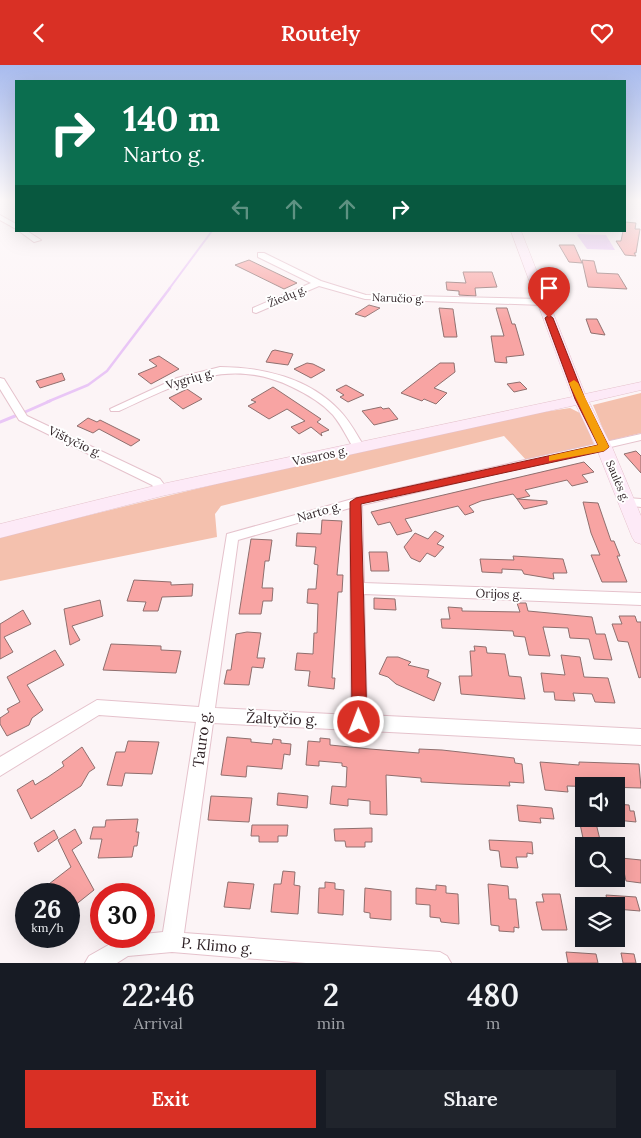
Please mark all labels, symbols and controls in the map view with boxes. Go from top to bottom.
icon: back [25,19,53,47]
text: Routely [281,19,360,47]
icon: heart [588,19,616,47]
text: 140 m [123,96,220,141]
icon: right [40,100,105,165]
text: Narto g. [123,140,205,168]
icon: left [227,195,255,223]
icon: ahead [280,195,308,223]
icon: ahead [333,195,361,223]
icon: right [386,195,414,223]
pin [528,267,570,318]
icon: arrive [535,274,563,302]
street label: Žiedų g. [266,282,308,310]
street label: Naručio g. [372,290,424,306]
street label: Vygrių g. [163,365,215,393]
street label: Vištyčio g. [45,422,104,460]
street label: Vasaros g. [290,442,349,469]
street label: Saulės g. [603,458,633,504]
street label: Narto g. [295,498,343,525]
street label: Orijos g. [475,585,523,602]
position arrow [332,695,384,747]
street label: Žaltyčio g. [246,708,318,729]
street label: Tauro g. [188,709,215,768]
map controls [575,777,625,947]
button: sound [575,777,625,827]
button: search [575,837,625,887]
speed limit sign: 30 [90,883,155,948]
text: 26 [34,893,61,925]
button: layers [575,897,625,947]
text: km/h [31,920,64,935]
street label: P. Klimo g. [180,933,254,958]
text: 22:46 [122,976,195,1014]
text: 2 [323,976,339,1014]
text: 480 [467,976,519,1014]
text: Arrival [134,1013,183,1033]
text: min [317,1013,345,1033]
text: m [486,1013,500,1033]
button: Exit [25,1070,316,1128]
button: Share [326,1070,616,1128]

